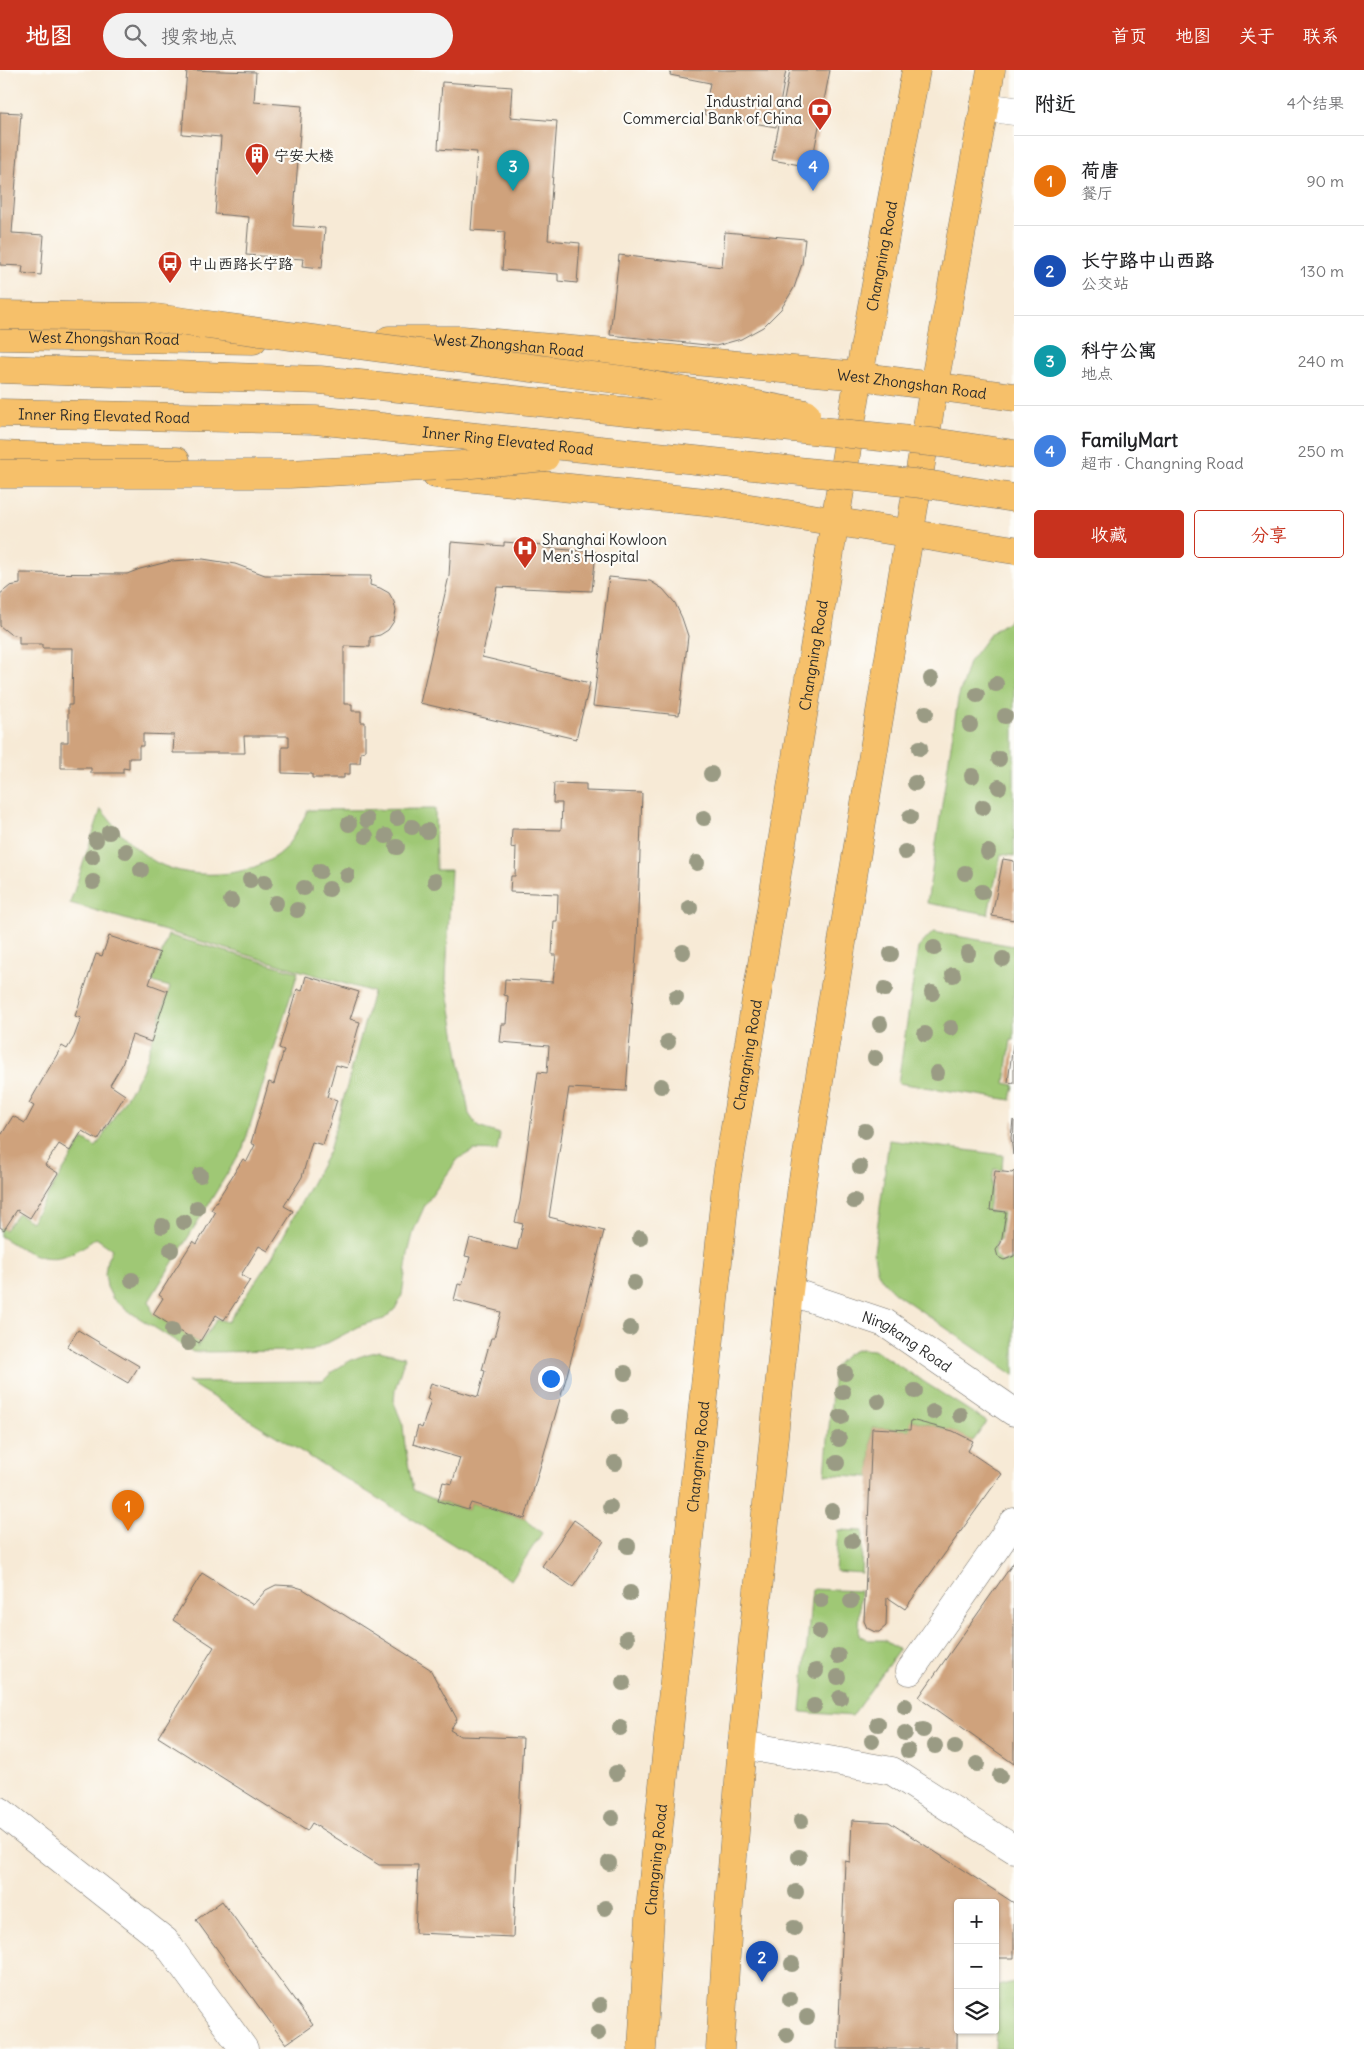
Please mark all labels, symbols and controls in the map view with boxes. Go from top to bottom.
search box [103,13,453,58]
text: 地图 [25,20,73,50]
icon: search [121,21,149,49]
text: 搜索地点 [161,24,237,48]
text: 首页 [1111,24,1147,47]
text: 地图 [1175,24,1211,47]
text: 关于 [1239,24,1275,47]
text: 联系 [1303,24,1339,47]
text: 附近 [1034,90,1076,117]
place label: Industrial and Commercial Bank of China [623,92,802,128]
text: 4个结果 [1287,93,1344,113]
bank icon: Industrial and Commercial Bank of China [807,97,833,131]
building icon: 宁安大楼 [244,142,270,176]
place label: 宁安大楼 [274,146,334,165]
pin: 3 [497,150,529,191]
pin: 4 [797,150,829,191]
text: 荷唐 [1081,158,1119,182]
text: 1 [1047,171,1053,191]
text: 90 m [1306,171,1344,191]
text: 餐厅 [1081,183,1113,203]
street label: Changning Road [862,199,901,313]
text: 长宁路中山西路 [1081,248,1214,272]
bus stop icon: 中山西路长宁路 [157,250,183,284]
place label: 中山西路长宁路 [188,254,293,273]
text: 2 [1046,261,1054,281]
text: 130 m [1300,261,1344,281]
text: 公交站 [1081,273,1129,293]
street label: West Zhongshan Road [28,327,180,348]
street label: West Zhongshan Road [434,331,585,361]
text: 科宁公寓 [1081,338,1157,362]
text: 3 [1045,351,1055,371]
text: 240 m [1298,351,1344,371]
text: 地点 [1081,363,1113,383]
street label: West Zhongshan Road [836,365,988,403]
street label: Inner Ring Elevated Road [18,404,190,427]
street label: Inner Ring Elevated Road [421,422,594,459]
text: FamilyMart [1081,428,1178,452]
text: 4 [1045,441,1055,461]
text: 250 m [1298,441,1344,461]
text: 超市 · Changning Road [1081,453,1244,473]
button: 收藏 [1034,510,1184,558]
button: 分享 [1194,510,1344,558]
place label: Shanghai Kowloon Men's Hospital [542,530,667,566]
hospital icon: Shanghai Kowloon Men's Hospital [512,535,538,569]
street label: Changning Road [794,598,831,712]
street label: Changning Road [728,998,766,1112]
street label: Ningkang Road [860,1307,956,1376]
your location [538,1366,564,1392]
street label: Changning Road [682,1400,713,1513]
pin: 1 [112,1490,144,1531]
street label: Changning Road [641,1803,671,1916]
map controls [954,1899,999,2034]
button: + [954,1899,999,1944]
pin: 2 [746,1941,778,1982]
button: − [954,1944,999,1989]
button: layers [954,1989,999,2034]

